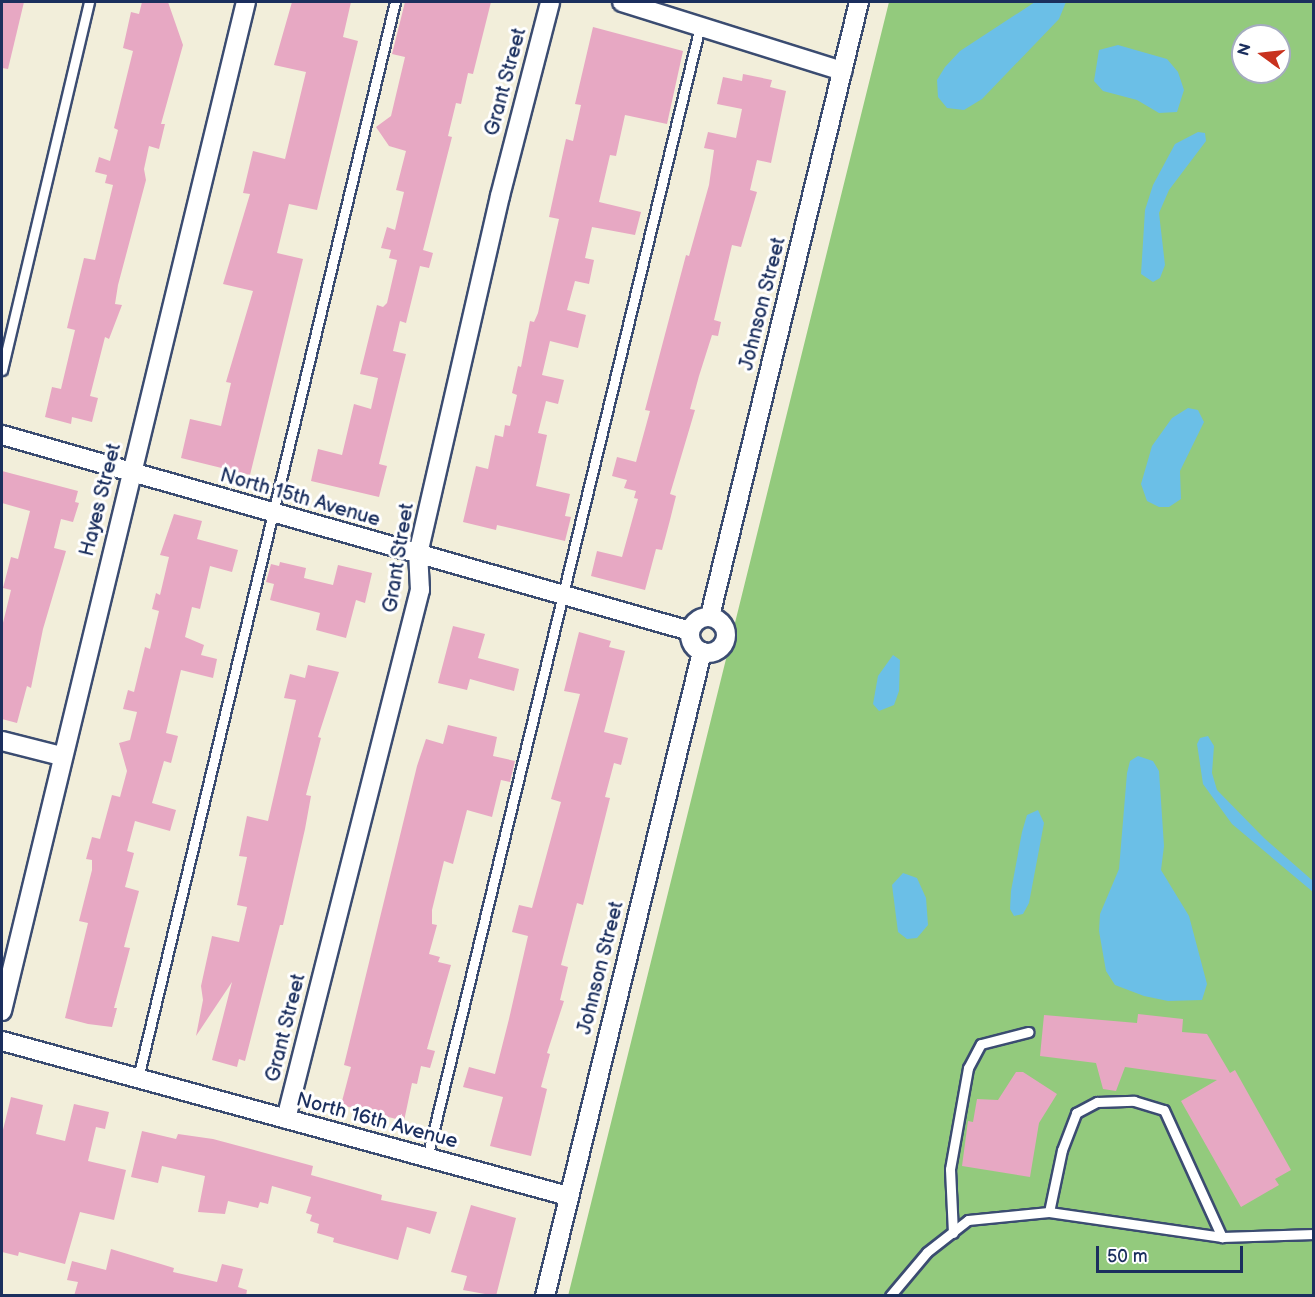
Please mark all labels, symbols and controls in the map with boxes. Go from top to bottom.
north arrow [1231,24,1291,84]
street label: Grant Street [480,25,532,139]
text: N [1234,41,1256,58]
street label: Johnson Street [735,235,791,373]
street label: Hayes Street [75,441,127,559]
street label: North 15th Avenue [217,464,383,532]
street label: Grant Street [378,501,420,615]
street label: Johnson Street [573,899,629,1037]
street label: Grant Street [261,971,311,1085]
street label: North 16th Avenue [294,1088,460,1154]
scale bar [1099,1234,1246,1272]
text: 50 m [1107,1246,1148,1267]

